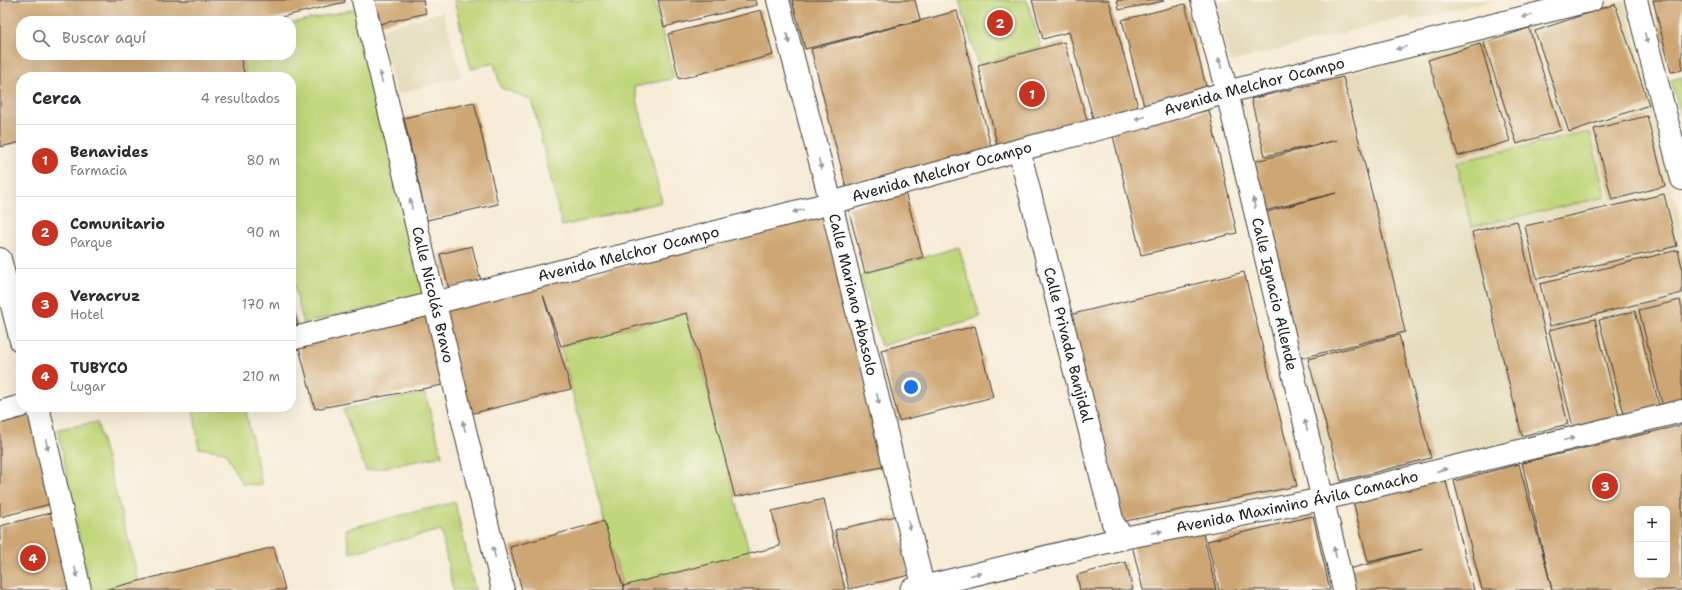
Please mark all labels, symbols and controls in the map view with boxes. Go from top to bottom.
pin: 2 [987,8,1013,38]
one-way arrow [1521,14,1533,20]
search box [16,16,296,60]
icon: search [30,27,52,49]
text: Buscar aquí [62,28,146,48]
one-way arrow [785,32,791,44]
one-way arrow [1643,32,1649,44]
one-way arrow [1395,45,1407,51]
street label: Avenida Melchor Ocampo [1161,53,1347,120]
one-way arrow [1216,57,1222,70]
one-way arrow [378,71,384,83]
pin: 1 [1019,79,1045,109]
text: Cerca [32,87,81,109]
text: 4 resultados [201,90,280,107]
one-way arrow [1134,115,1146,121]
street label: Avenida Melchor Ocampo [849,137,1034,207]
text: Benavides [70,142,148,162]
text: 1 [42,152,48,169]
text: 80 m [246,152,280,169]
one-way arrow [818,157,824,170]
text: Farmacia [70,162,127,179]
one-way arrow [408,197,414,210]
one-way arrow [1250,197,1256,210]
one-way arrow [792,208,804,214]
street label: Calle Mariano Abasolo [824,211,882,378]
text: Comunitario [70,214,165,234]
street label: Calle Ignacio Allende [1247,216,1302,373]
street label: Avenida Melchor Ocampo [536,222,721,286]
text: 2 [40,224,50,241]
text: 90 m [246,224,280,241]
street label: Calle Nicolás Bravo [407,225,459,365]
text: Parque [70,234,113,251]
street label: Calle Privada Banjidal [1039,265,1097,425]
text: Veracruz [70,286,140,306]
text: 3 [40,296,50,313]
text: 170 m [242,296,280,313]
text: Hotel [70,306,104,323]
text: TUBYCO [70,358,128,378]
text: 4 [40,368,50,385]
text: 210 m [242,368,280,385]
your location [901,377,921,397]
text: Lugar [70,378,106,395]
one-way arrow [875,393,881,405]
one-way arrow [461,419,467,431]
one-way arrow [1302,419,1308,432]
one-way arrow [1562,435,1575,441]
one-way arrow [44,439,50,451]
street label: Avenida Maximino Ávila Camacho [1174,466,1420,537]
one-way arrow [1436,466,1449,472]
pin: 3 [1592,471,1618,501]
map controls [1634,506,1670,578]
button: + [1634,506,1670,542]
one-way arrow [906,519,912,531]
one-way arrow [1151,528,1163,534]
button: − [1634,542,1670,578]
pin: 4 [20,543,46,573]
one-way arrow [490,546,496,558]
one-way arrow [1332,546,1338,558]
one-way arrow [74,565,80,578]
one-way arrow [970,571,982,577]

